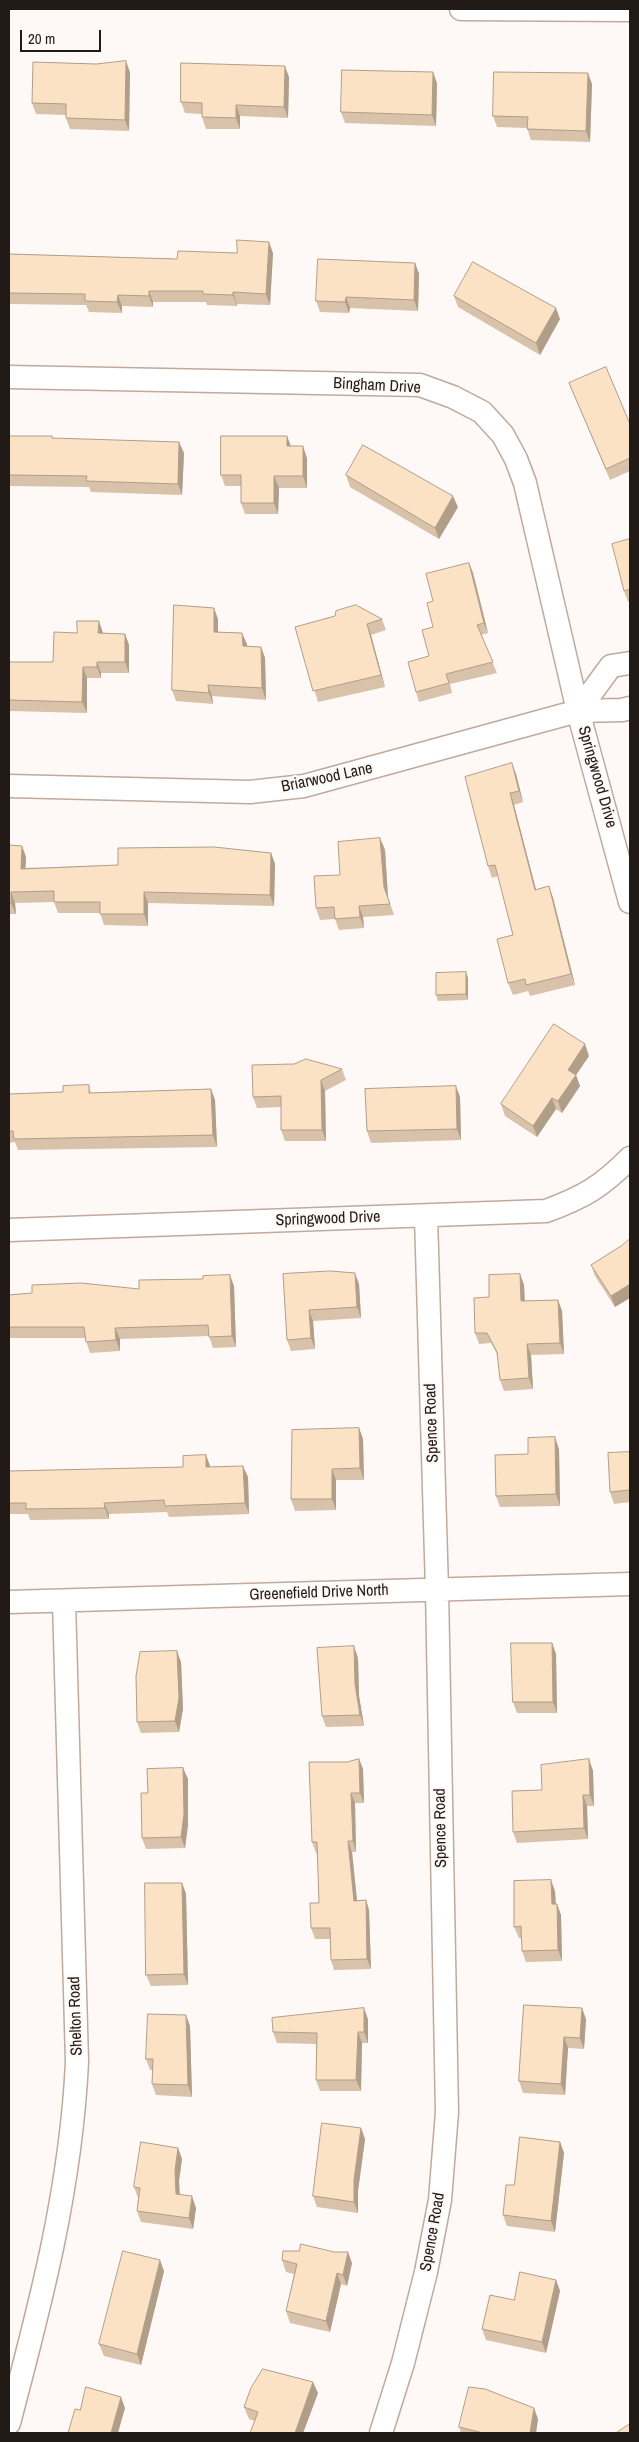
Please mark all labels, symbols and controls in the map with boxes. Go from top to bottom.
scale bar [22,20,104,52]
text: 20 m [28,28,55,49]
street label: Bingham Drive [333,374,421,398]
street label: Springwood Drive [573,724,621,830]
street label: Briarwood Lane [280,759,374,797]
street label: Springwood Drive [275,1208,381,1230]
street label: Spence Road [421,1383,443,1463]
street label: Greenefield Drive North [249,1581,389,1605]
street label: Spence Road [431,1788,451,1868]
street label: Shelton Road [65,1976,87,2056]
street label: Spence Road [417,2191,449,2273]

